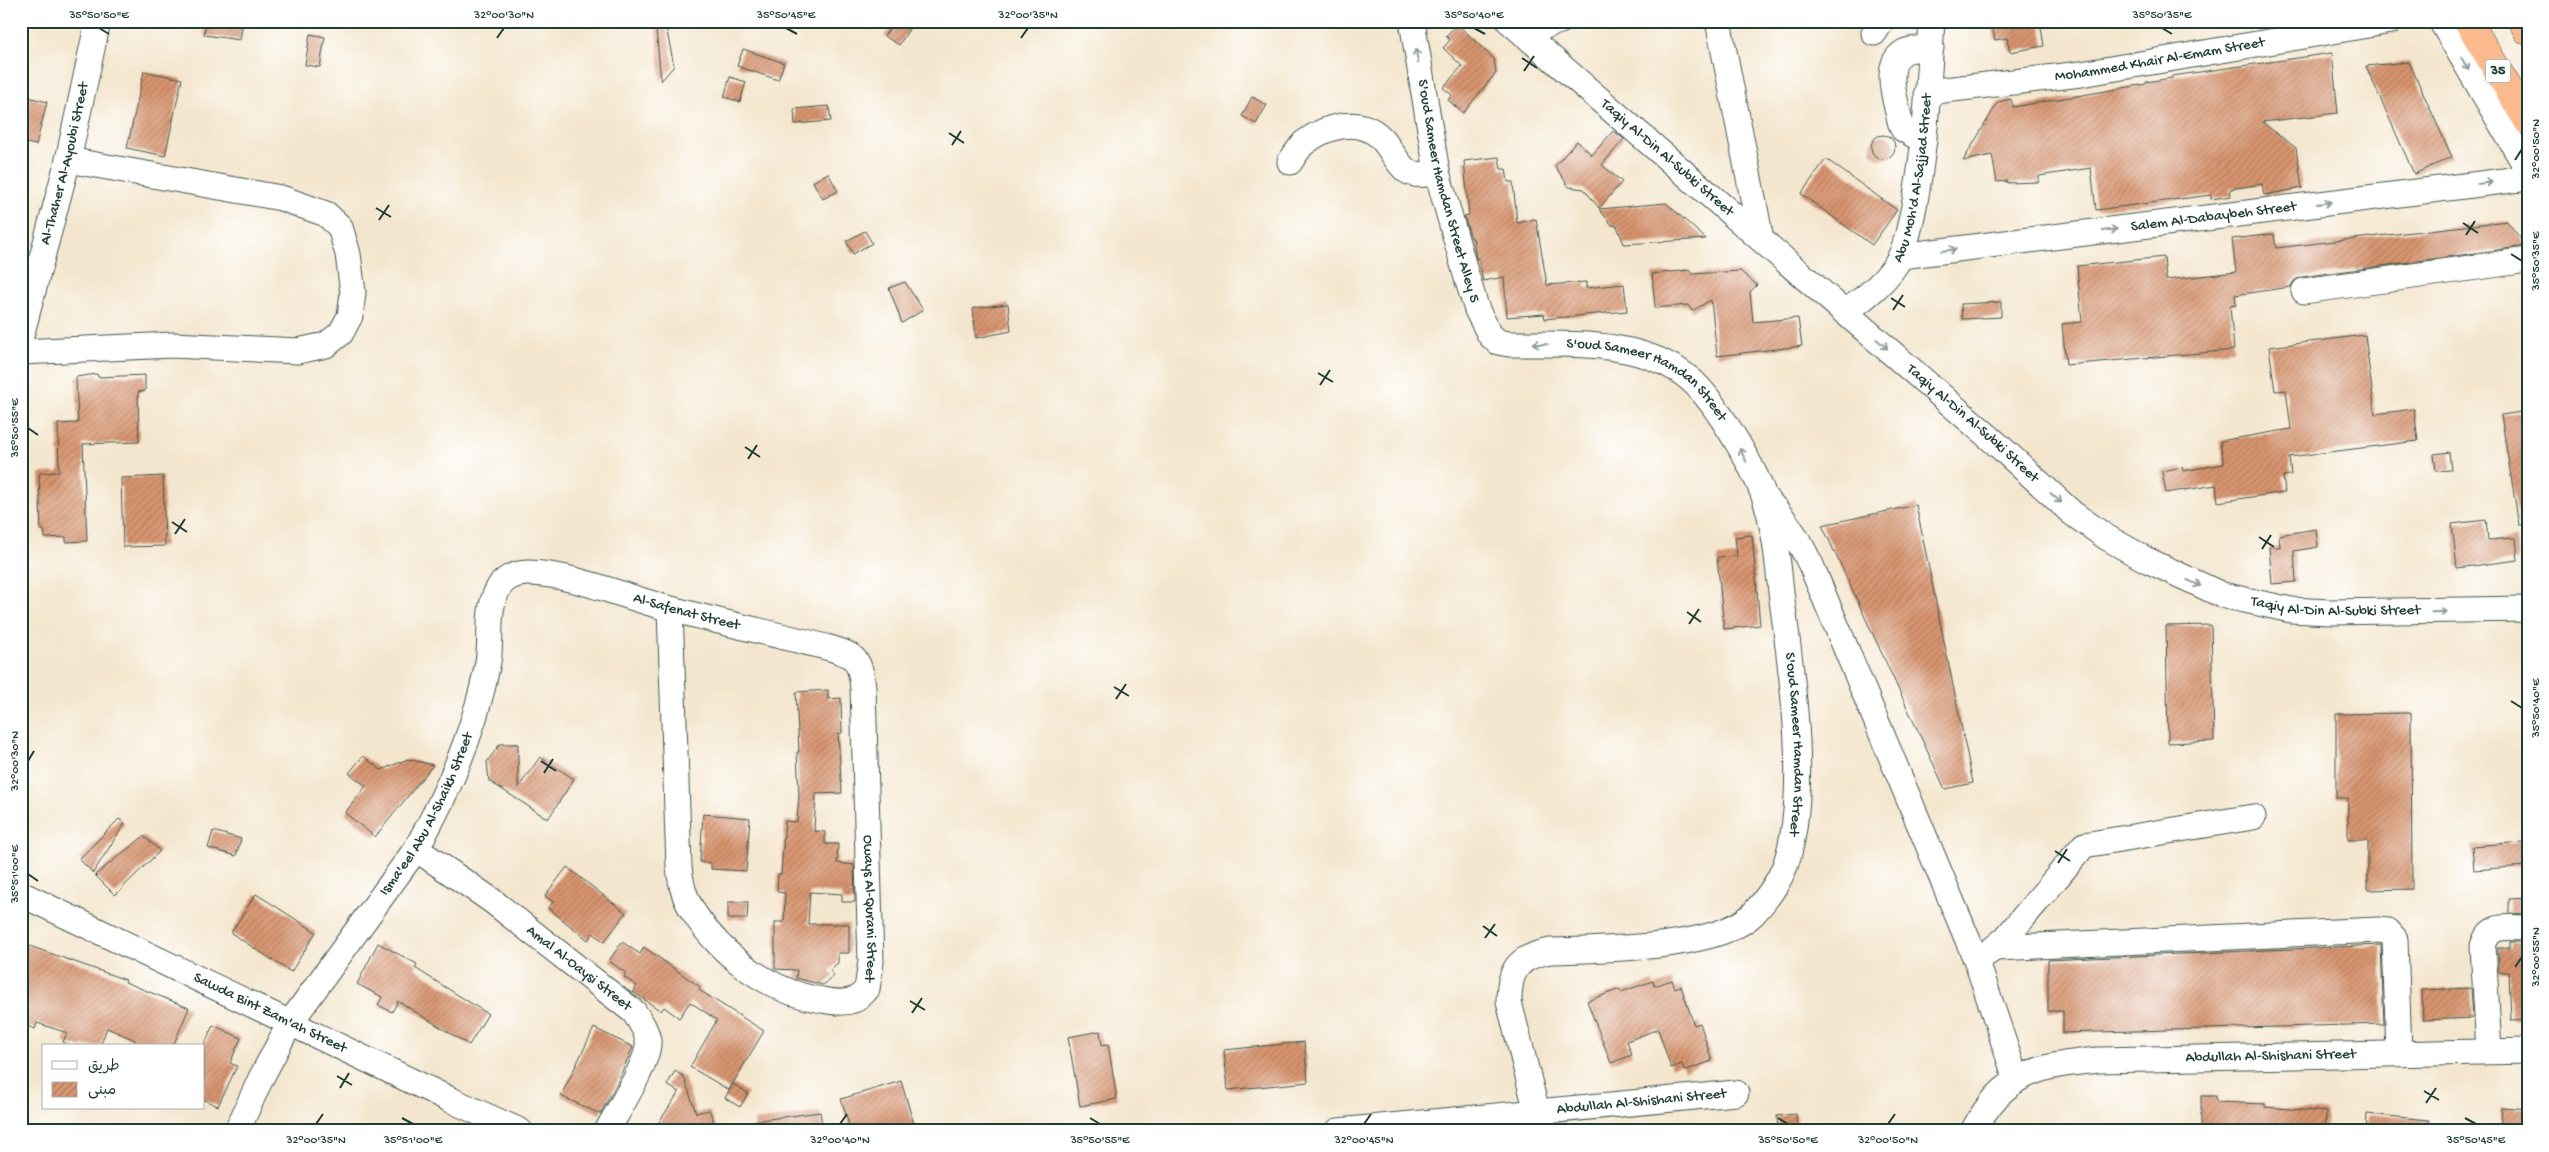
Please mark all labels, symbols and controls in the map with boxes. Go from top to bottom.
text: 35°50'50"E [68,9,129,23]
text: 32°00'30"N [473,9,534,23]
text: 35°50'45"E [756,9,816,23]
text: 32°00'35"N [997,9,1058,23]
text: 35°50'40"E [1443,9,1504,23]
text: 35°50'35"E [2131,9,2192,23]
street label: Mohammed Khair Al-Emam Street [2054,33,2268,86]
one-way arrow [1412,48,1422,64]
one-way arrow [2460,56,2470,70]
road number: 35 [2486,59,2510,82]
street label: S'oud Sameer Hamdan Street Alley 5 [1413,78,1483,305]
street label: Al-Thaher Al-Ayoubi Street [37,79,94,247]
street label: Abu Moh'd Al-Sajjad Street [1890,91,1937,266]
street label: Taqiy Al-Din Al-Subki Street [1596,95,1739,222]
text: 32°00'50"N [2530,119,2544,180]
one-way arrow [2476,178,2492,188]
street label: Salem Al-Dabaybeh Street [2130,198,2299,236]
one-way arrow [2315,198,2331,208]
one-way arrow [2102,225,2118,235]
text: 35°50'35"E [2530,231,2544,292]
one-way arrow [1941,245,1957,255]
street label: S'oud Sameer Hamdan Street [1566,335,1732,426]
one-way arrow [1875,338,1888,350]
one-way arrow [1532,340,1548,349]
street label: Taqiy Al-Din Al-Subki Street [1902,360,2044,488]
text: 35°50'55"E [9,398,23,459]
one-way arrow [1738,448,1747,463]
one-way arrow [2049,492,2062,504]
one-way arrow [2186,578,2201,588]
street label: Al-Safenat Street [631,589,743,635]
street label: Taqiy Al-Din Al-Subki Street [2248,592,2422,621]
one-way arrow [2431,607,2447,617]
street label: S'oud Sameer Hamdan Street [1780,651,1807,839]
text: 35°50'40"E [2530,678,2544,739]
street label: Isma'eel Abu Al-Shaikh Street [376,728,478,900]
text: 32°00'30"N [9,731,23,792]
street label: Oways Al-Qurani Street [858,835,880,985]
text: 35°51'00"E [9,844,23,904]
street label: Amal Al-Oaysi Street [522,922,636,1017]
text: 32°00'55"N [2530,927,2544,988]
street label: Sawda Bint Zam'ah Street [190,969,351,1058]
legend [42,1044,205,1110]
street label: Abdullah Al-Shishani Street [2185,1046,2358,1067]
text: طريق [88,1058,120,1076]
text: مبنى [88,1082,116,1100]
street label: Abdullah Al-Shishani Street [1556,1085,1729,1119]
text: 32°00'35"N [285,1134,346,1148]
text: 35°51'00"E [383,1134,443,1148]
text: 32°00'40"N [809,1134,870,1148]
text: 35°50'55"E [1069,1134,1130,1148]
text: 32°00'45"N [1334,1134,1394,1148]
text: 35°50'50"E [1757,1134,1818,1148]
text: 32°00'50"N [1857,1134,1918,1148]
text: 35°50'45"E [2446,1134,2506,1148]

